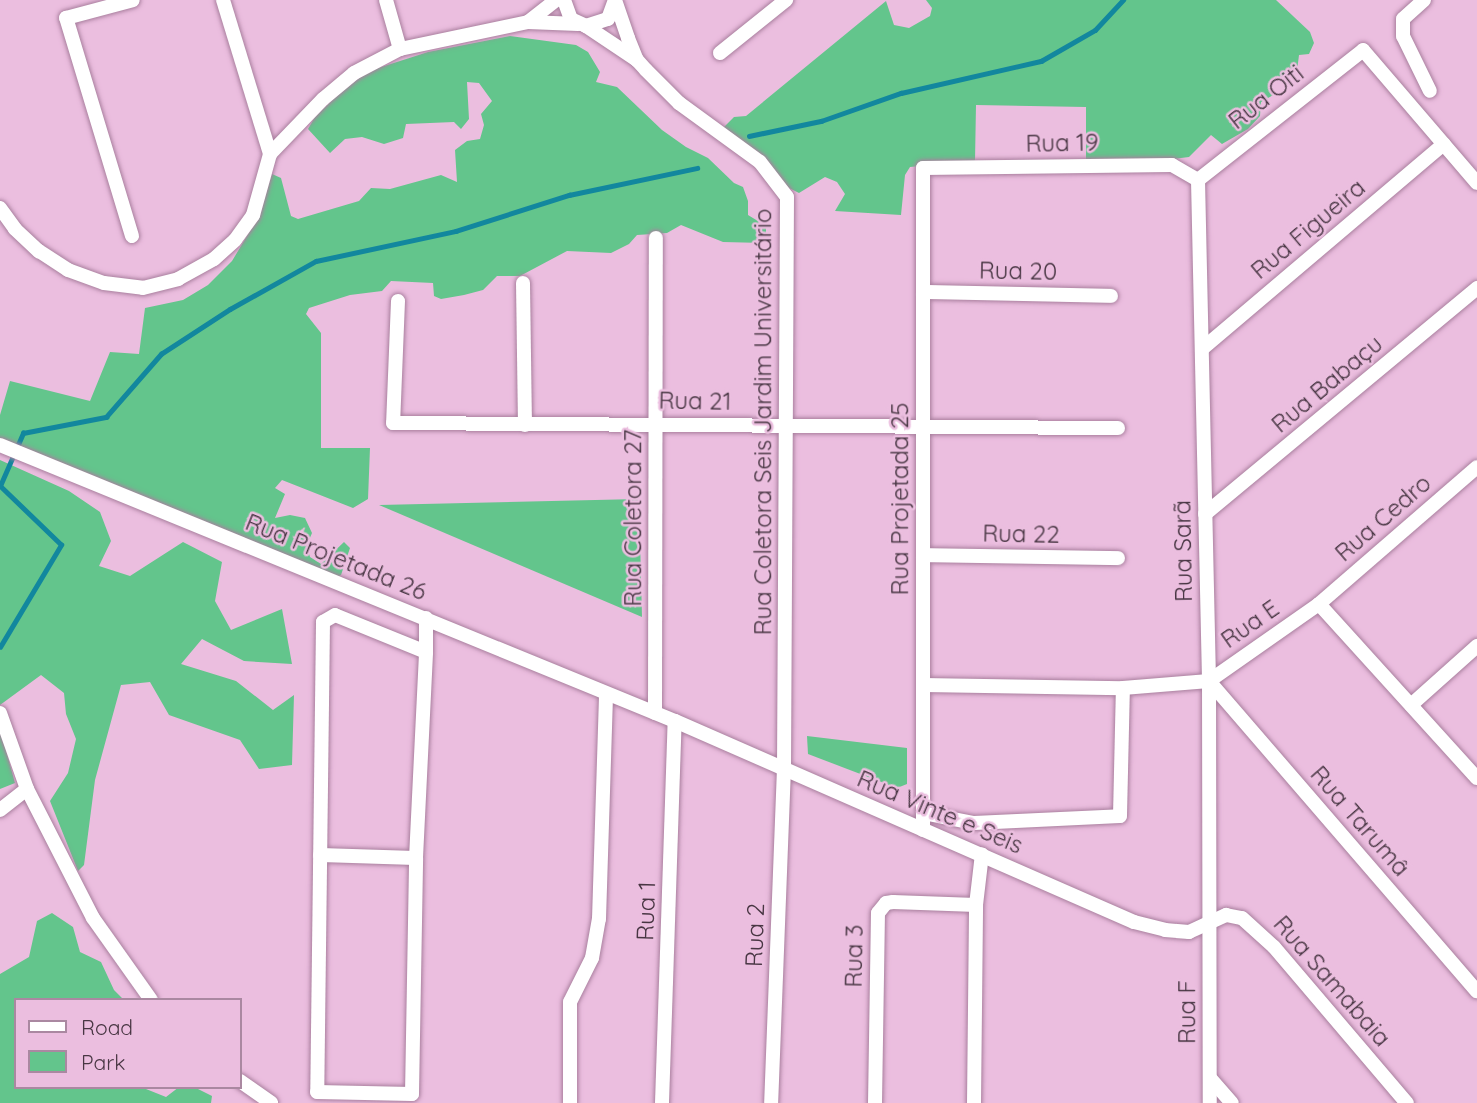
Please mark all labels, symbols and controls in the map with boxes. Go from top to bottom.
street label: Rua Oiti [1223,59,1309,135]
street label: Rua 19 [1025,128,1099,158]
street label: Rua Figueira [1245,173,1371,285]
street label: Rua Coletora Seis Jardim Universitário [749,209,777,635]
street label: Rua 20 [979,256,1057,286]
street label: Rua Babaçu [1266,329,1388,439]
street label: Rua 21 [658,386,732,416]
street label: Rua Projetada 25 [886,403,914,595]
street label: Rua Coletora 27 [619,429,647,607]
street label: Rua Cedro [1329,469,1437,567]
street label: Rua Sarã [1168,500,1198,602]
street label: Rua Projetada 26 [241,508,431,606]
street label: Rua 22 [982,519,1060,549]
street label: Rua E [1215,594,1285,654]
street label: Rua Tarumâ [1304,760,1416,882]
street label: Rua Vinte e Seis [853,764,1027,860]
street label: Rua 1 [631,881,661,941]
street label: Rua 2 [739,903,771,967]
street label: Rua Samabaia [1267,910,1397,1052]
street label: Rua 3 [839,924,869,988]
street label: Rua F [1173,980,1201,1044]
legend [14,998,242,1089]
text: Road [81,1014,133,1040]
text: Park [81,1049,125,1075]

